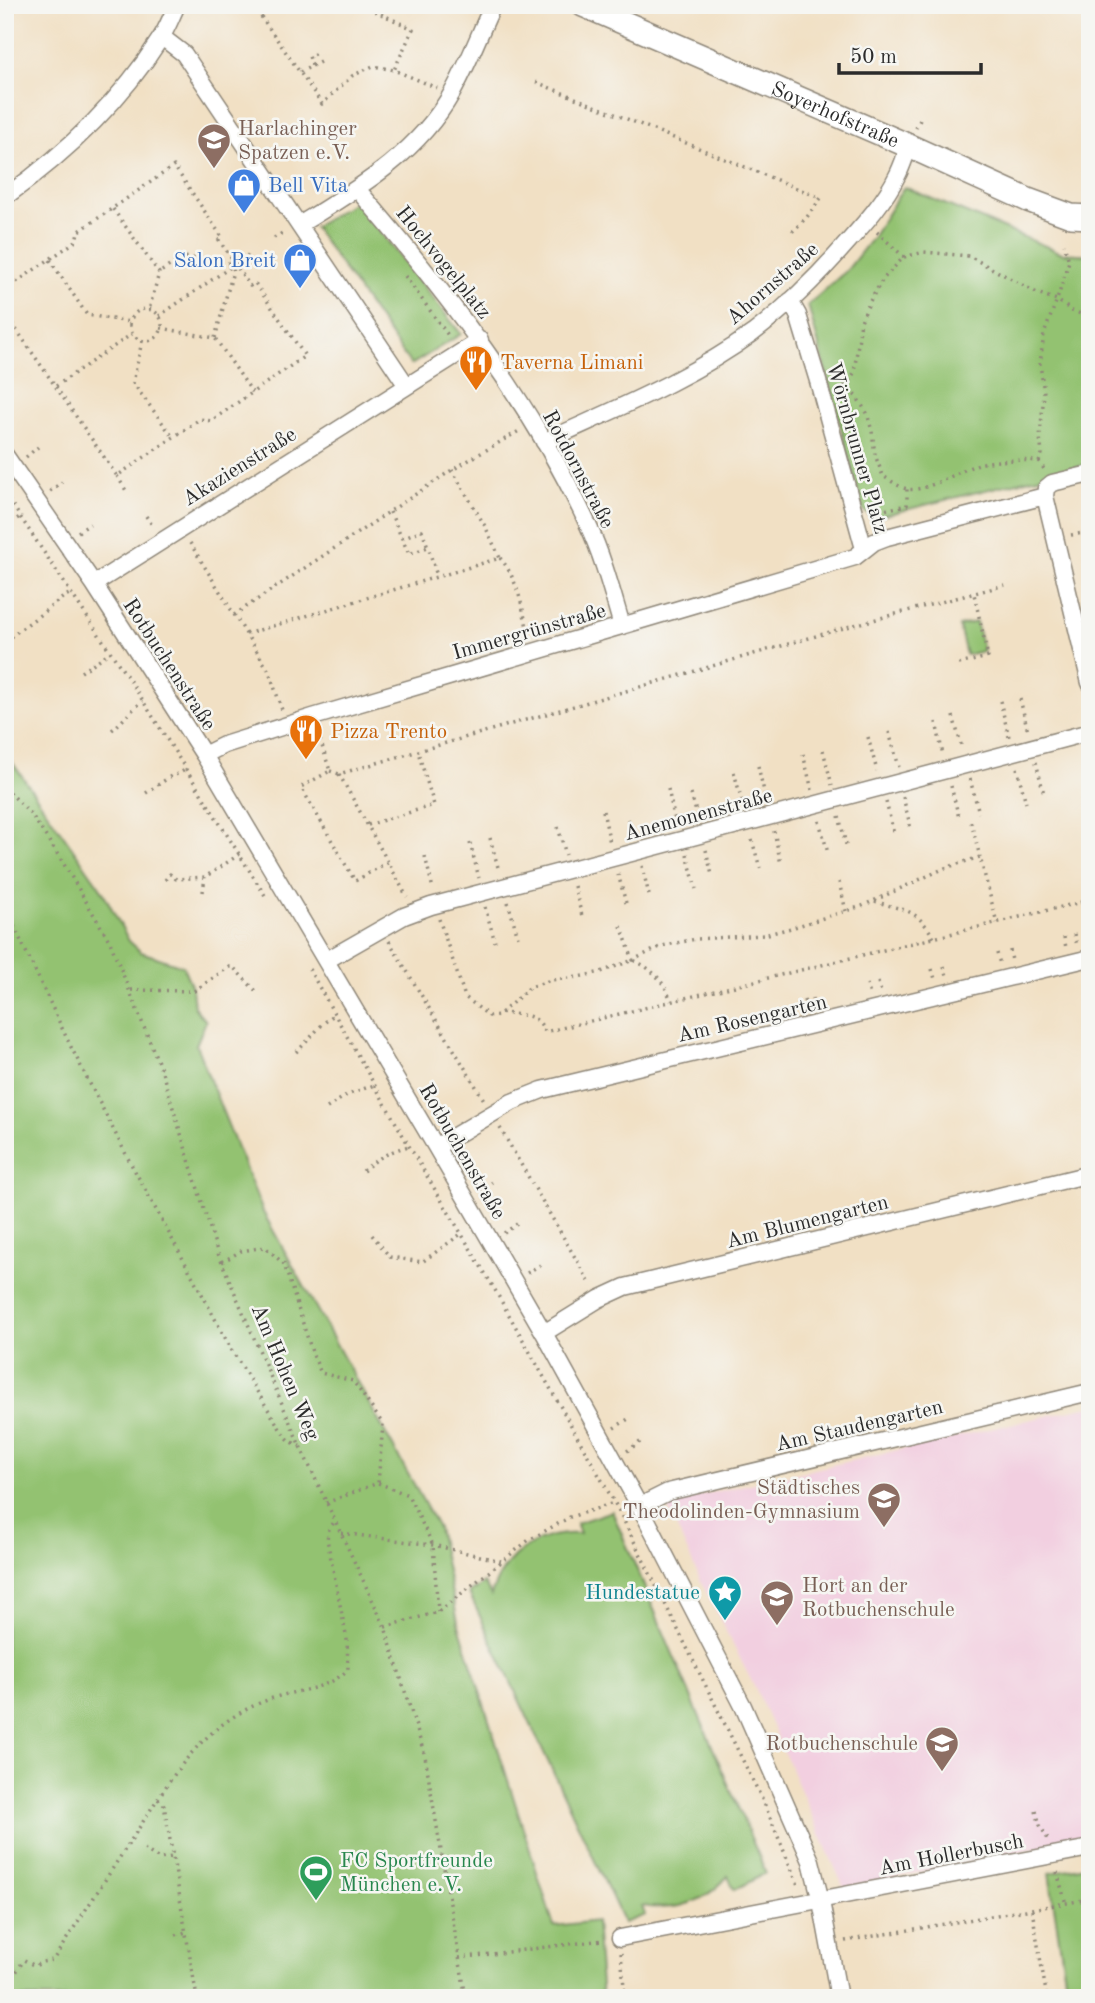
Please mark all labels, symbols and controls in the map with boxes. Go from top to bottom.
scale bar [839,32,981,76]
text: 50 m [850,47,897,68]
street label: Soyerhofstraße [768,79,902,152]
place label: Harlachinger Spatzen e.V. [238,119,357,164]
school or university icon: Harlachinger Spatzen e.V. [195,121,233,170]
shop icon: Bell Vita [225,166,263,215]
place label: Bell Vita [268,176,348,197]
street label: Hochvogelplatz [391,203,495,323]
street label: Ahornstraße [723,239,823,329]
shop icon: Salon Breit [281,241,319,290]
place label: Salon Breit [174,251,276,272]
restaurant icon: Taverna Limani [457,343,495,392]
place label: Taverna Limani [500,353,643,374]
street label: Wörnbrunner Platz [822,360,891,536]
street label: Rotdornstraße [538,407,618,532]
street label: Akazienstraße [179,424,300,510]
street label: Rotbuchenstraße [118,595,219,734]
street label: Immergrünstraße [450,600,609,664]
restaurant icon: Pizza Trento [287,712,325,761]
place label: Pizza Trento [330,722,447,743]
street label: Anemonenstraße [622,786,775,845]
street label: Am Rosengarten [676,992,829,1047]
street label: Rotbuchenstraße [414,1080,509,1223]
street label: Am Blumengarten [724,1192,891,1253]
street label: Am Hohen Weg [247,1302,323,1444]
street label: Am Staudengarten [774,1397,945,1456]
place label: Städtisches Theodolinden-Gymnasium [622,1478,860,1523]
school or university icon: Städtisches Theodolinden-Gymnasium [865,1480,903,1529]
place icon: Hundestatue [706,1573,744,1622]
place label: Hort an der Rotbuchenschule [802,1576,955,1621]
school or university icon: Hort an der Rotbuchenschule [758,1578,796,1627]
place label: Hundestatue [585,1583,700,1604]
school or university icon: Rotbuchenschule [923,1724,961,1773]
place label: Rotbuchenschule [765,1734,918,1755]
street label: Am Hollerbusch [877,1831,1025,1880]
place label: FC Sportfreunde München e.V. [340,1851,493,1896]
sports icon: FC Sportfreunde München e.V. [297,1853,335,1902]

